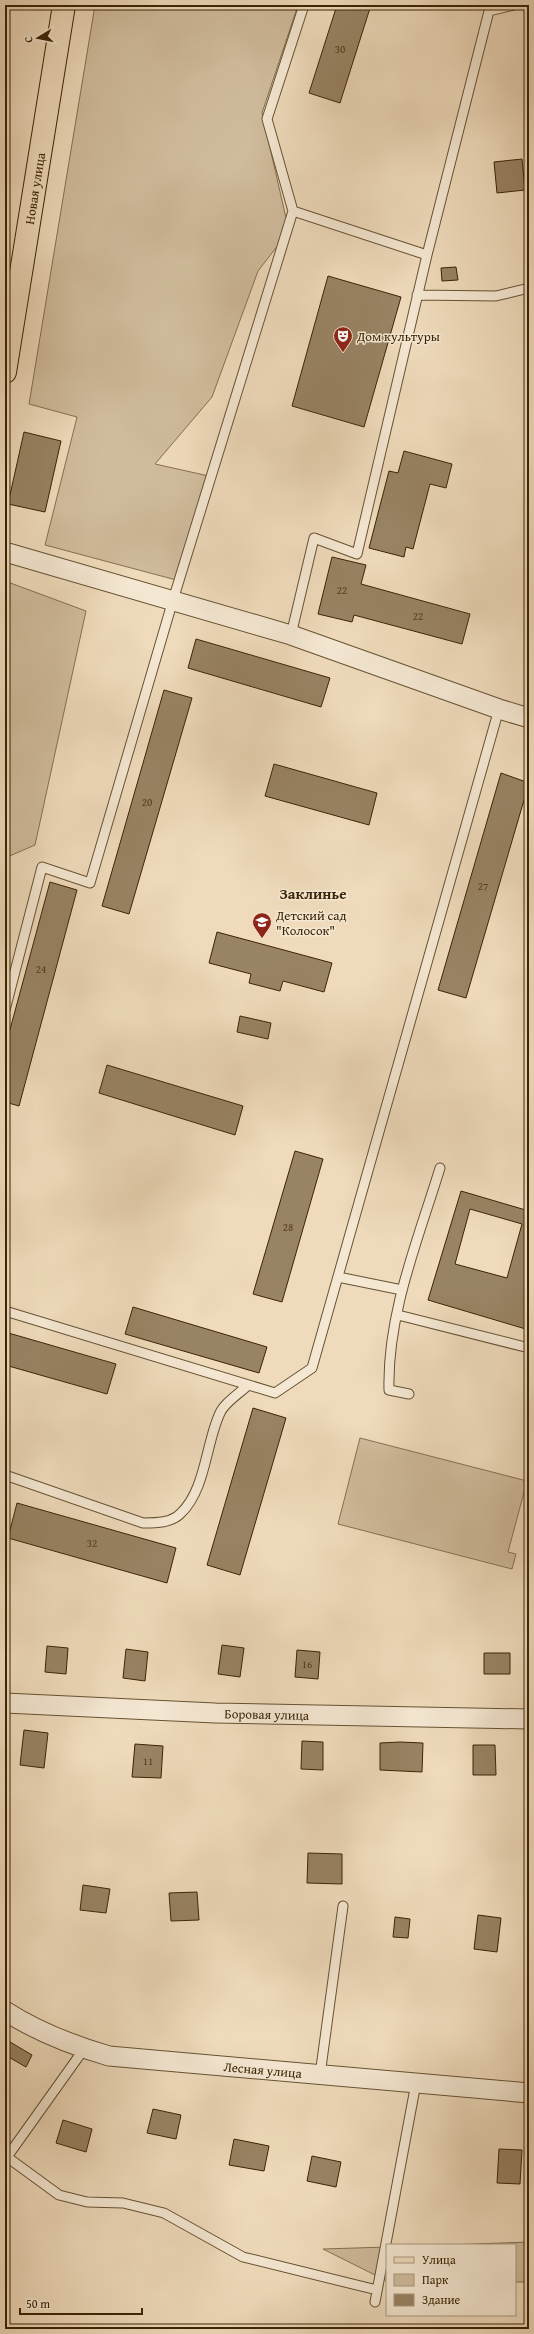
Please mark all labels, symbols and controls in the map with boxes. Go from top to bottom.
north arrow [18,18,58,58]
text: С [20,35,37,44]
house number: 30 [335,41,345,57]
street label: Новая улица [20,150,50,226]
theatre icon: Дом культуры [332,325,354,353]
place label: Дом культуры [356,327,440,346]
house number: 22 [337,582,347,598]
house number: 22 [413,608,423,624]
house number: 20 [142,794,152,810]
house number: 27 [478,878,488,894]
district label: Заклинье [279,883,347,904]
place label: Детский сад "Колосок" [275,906,347,940]
school or university icon: Детский сад "Колосок" [251,911,273,939]
house number: 24 [36,961,46,977]
house number: 28 [283,1219,293,1235]
house number: 32 [87,1535,97,1551]
house number: 16 [302,1656,312,1672]
street label: Боровая улица [224,1704,310,1725]
house number: 11 [143,1753,153,1769]
street label: Лесная улица [223,2057,303,2083]
legend [386,2244,516,2316]
text: Улица [422,2251,456,2268]
text: Парк [422,2271,449,2288]
scale bar [20,2290,142,2316]
text: Здание [422,2291,461,2308]
text: 50 m [26,2295,50,2312]

